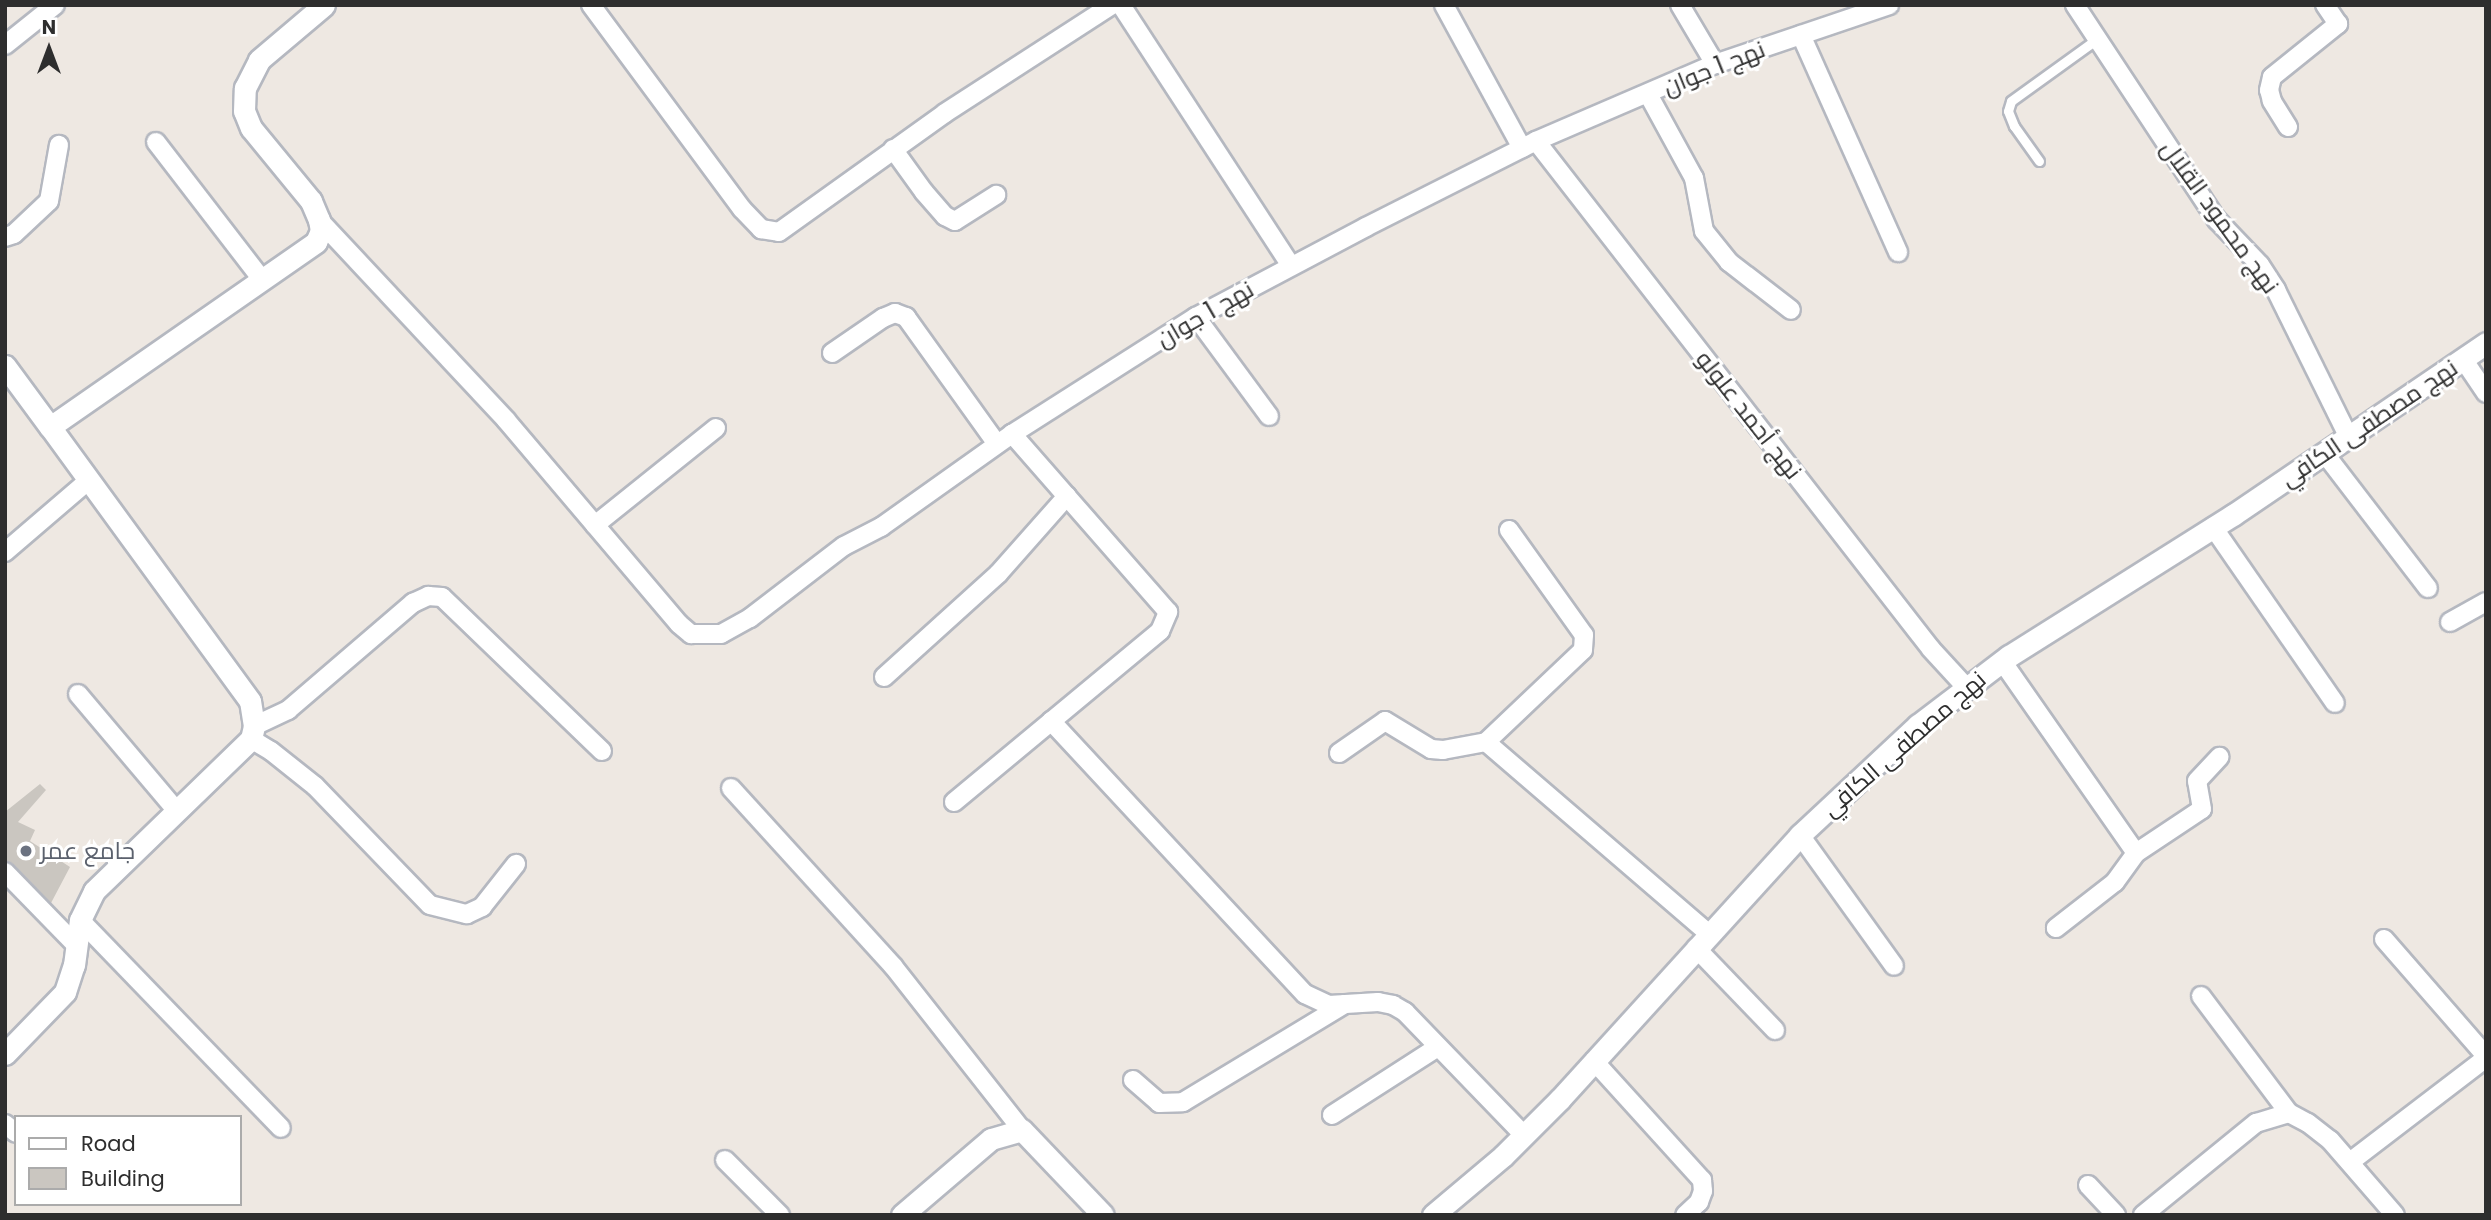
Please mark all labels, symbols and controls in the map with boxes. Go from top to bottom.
north arrow [14,14,84,84]
text: N [42,14,56,41]
street label: نهج 1 جوان [1659,35,1769,101]
street label: نهج محمود القلال [2155,135,2285,299]
street label: نهج 1 جوان [1151,275,1259,353]
street label: نهج أحمد علولو [1690,345,1808,485]
street label: نهج مصطفى الكافي [2275,353,2463,493]
street label: نهج مصطفى الكافي [1816,665,1992,823]
place label: جامع عمر [40,837,135,865]
marker: جامع عمر [18,843,34,859]
legend [14,1115,242,1206]
text: Road [81,1129,136,1158]
text: Building [81,1164,165,1193]

